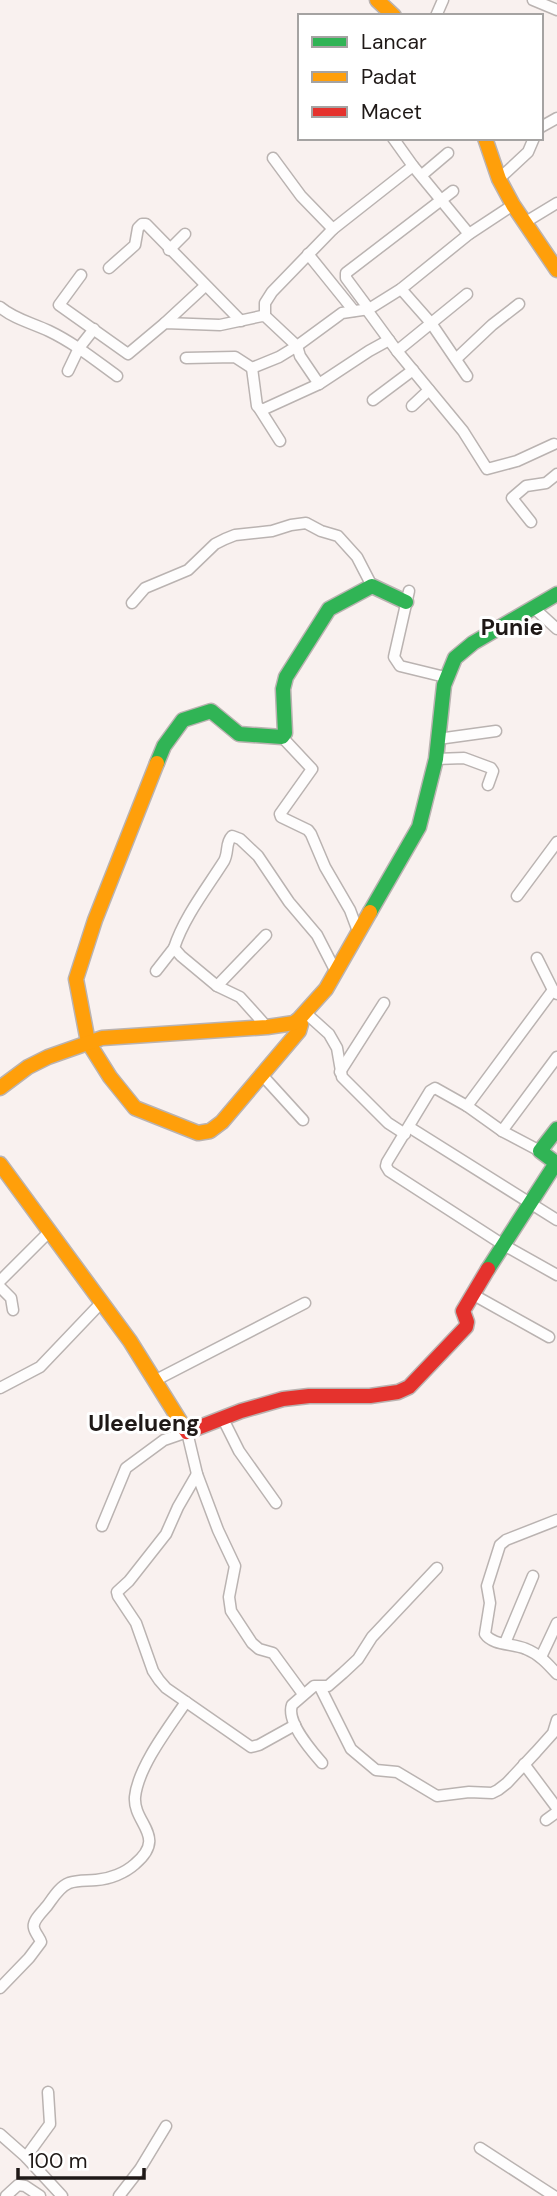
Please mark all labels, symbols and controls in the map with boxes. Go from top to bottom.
legend [298,14,543,140]
text: Lancar [361,28,427,56]
text: Padat [361,63,417,91]
text: Macet [361,98,422,126]
district label: Punie [481,612,543,642]
district label: Uleelueng [88,1408,200,1438]
scale bar [18,2136,144,2180]
text: 100 m [28,2147,88,2175]

